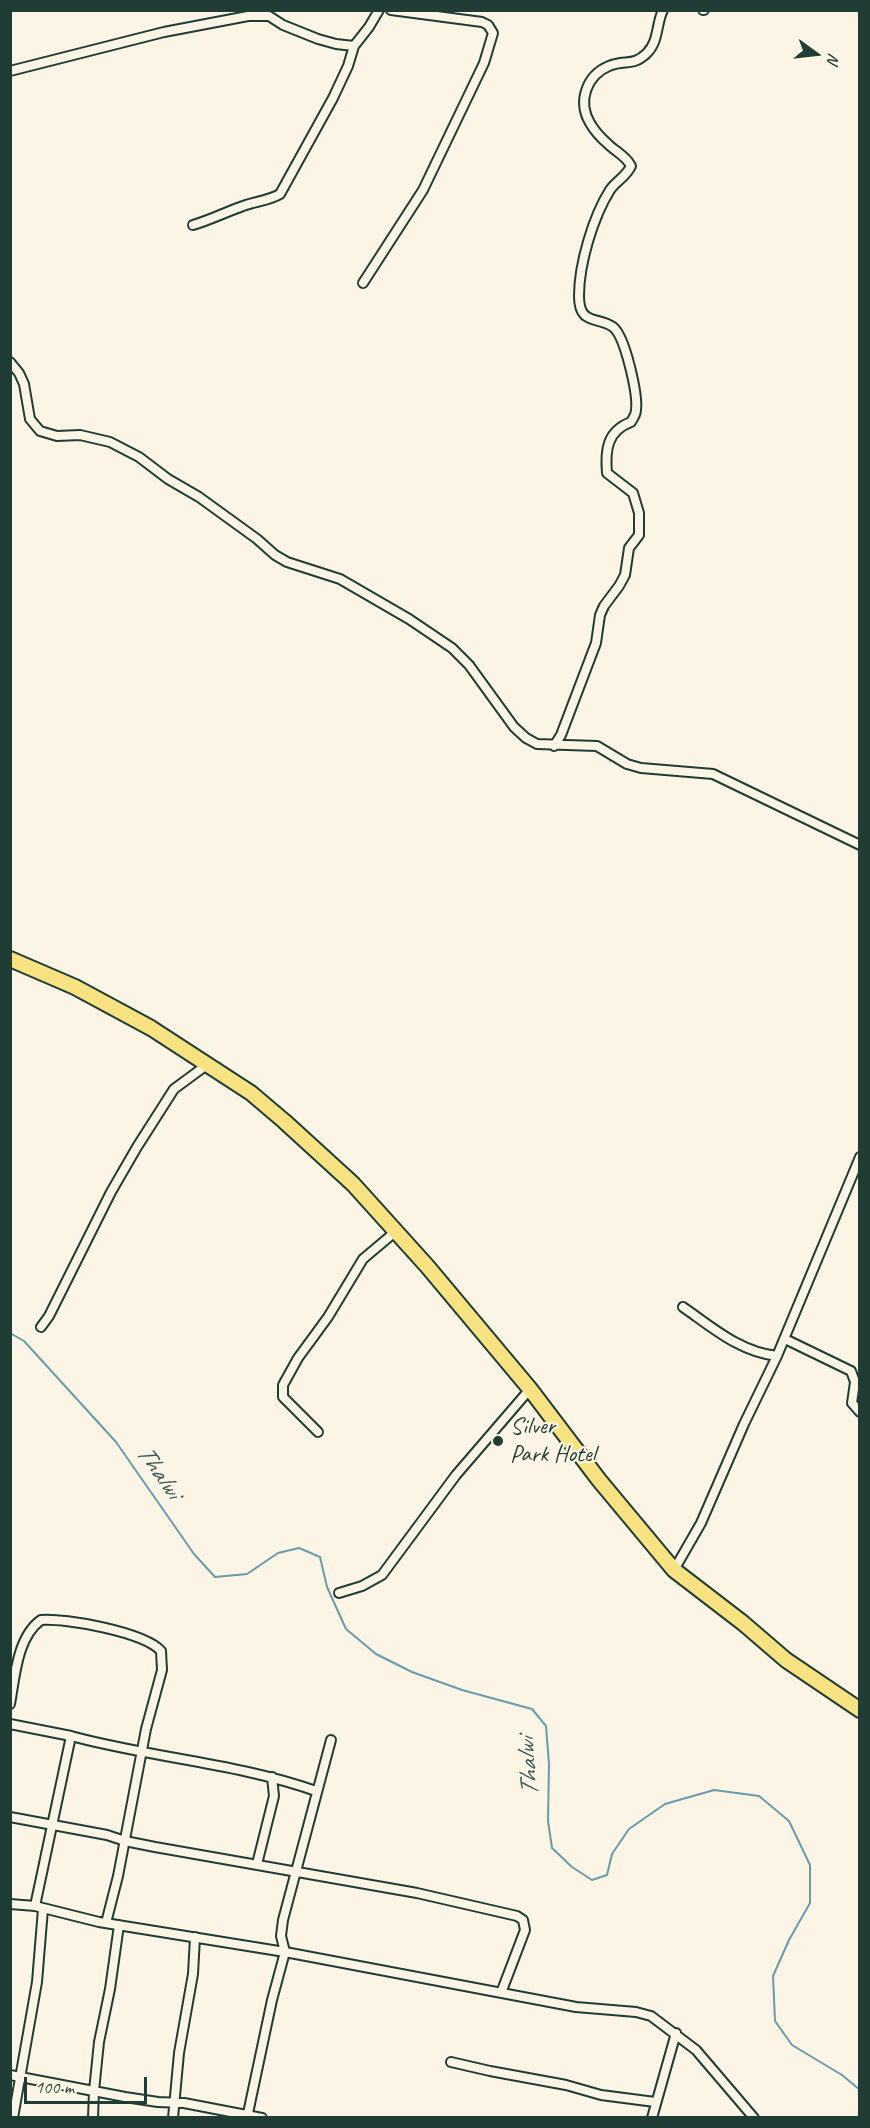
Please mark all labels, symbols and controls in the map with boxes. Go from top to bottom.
north arrow [786,24,846,84]
text: N [822,51,844,66]
place label: Silver Park Hotel [510,1413,596,1469]
marker: Silver Park Hotel [491,1434,505,1448]
water label: Thalwi [128,1439,188,1505]
water label: Thalwi [511,1737,547,1797]
scale bar [27,2065,150,2103]
text: 100 m [35,2076,74,2098]

